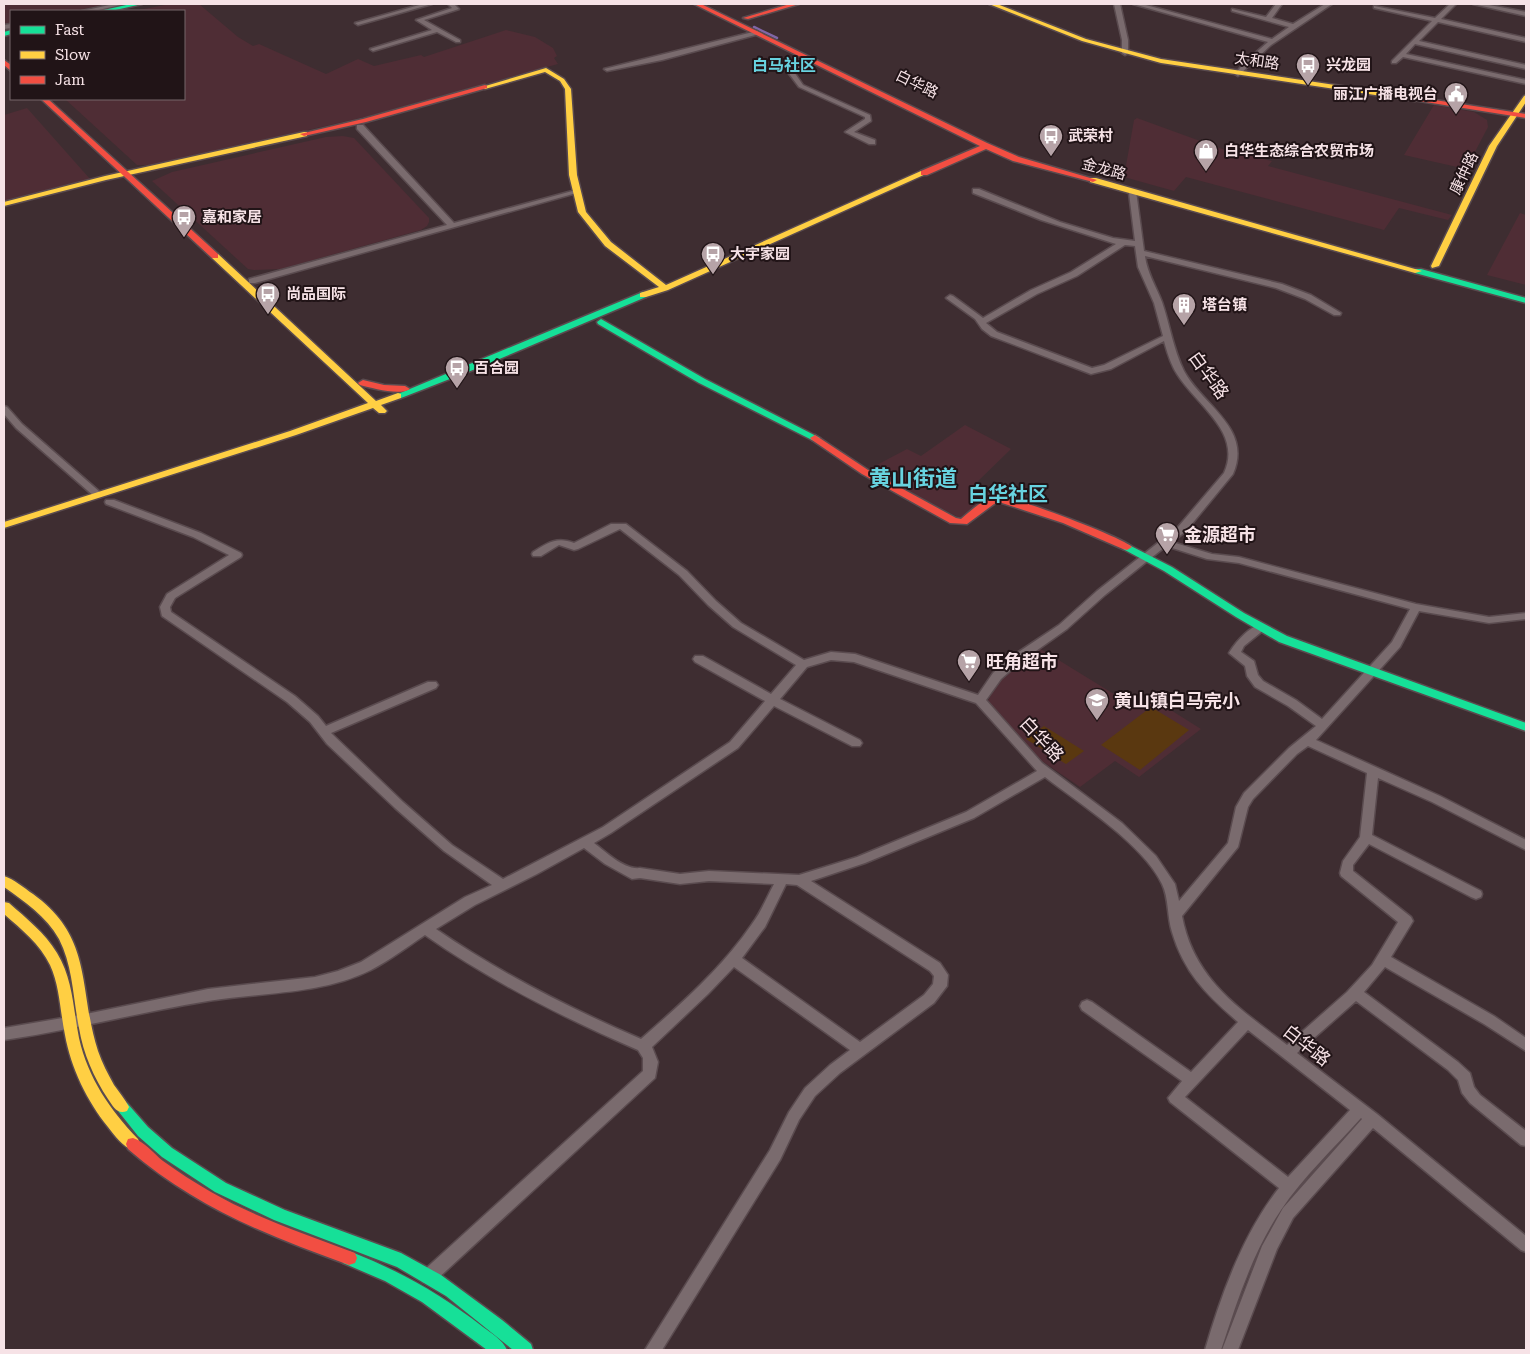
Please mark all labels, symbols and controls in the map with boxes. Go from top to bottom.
legend [10,10,185,100]
text: Fast [55,21,85,39]
text: Slow [55,46,91,64]
street label: 太和路 [1233,49,1281,73]
bus stop icon: 兴龙园 [1295,52,1321,86]
district label: 白马社区 [752,56,816,75]
place label: 兴龙园 [1326,56,1371,74]
street label: 白华路 [893,66,941,102]
text: Jam [55,71,85,89]
public building icon: 丽江广播电视台 [1443,81,1469,115]
place label: 丽江广播电视台 [1333,85,1438,103]
bus stop icon: 武荣村 [1038,123,1064,157]
place label: 武荣村 [1068,127,1113,145]
shop icon: 白华生态综合农贸市场 [1193,138,1219,172]
place label: 白华生态综合农贸市场 [1224,142,1374,160]
street label: 康仲路 [1446,149,1482,197]
street label: 金龙路 [1080,154,1128,184]
bus stop icon: 嘉和家居 [171,204,197,238]
place label: 嘉和家居 [202,208,262,226]
bus stop icon: 大宇家园 [700,241,726,275]
place label: 大宇家园 [730,245,790,263]
bus stop icon: 尚品国际 [255,281,281,315]
place label: 尚品国际 [286,285,346,303]
building icon: 塔台镇 [1171,292,1197,326]
place label: 塔台镇 [1202,296,1247,314]
street label: 白华路 [1185,347,1233,403]
bus stop icon: 百合园 [444,355,470,389]
place label: 百合园 [474,359,519,377]
district label: 黄山街道 [869,466,957,491]
district label: 白华社区 [968,482,1048,506]
supermarket icon: 金源超市 [1154,521,1180,555]
place label: 金源超市 [1184,524,1256,545]
supermarket icon: 旺角超市 [956,648,982,682]
place label: 旺角超市 [986,651,1058,672]
school or university icon: 黄山镇白马完小 [1084,687,1110,721]
place label: 黄山镇白马完小 [1114,690,1240,711]
street label: 白华路 [1016,712,1068,766]
street label: 白华路 [1279,1020,1335,1070]

